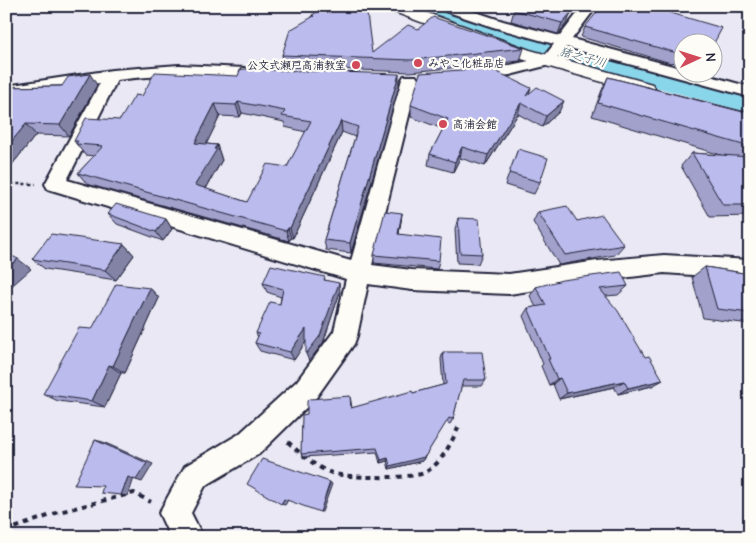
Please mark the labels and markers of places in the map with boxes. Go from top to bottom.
marker: みやこ化粧品店 [412,57,424,69]
place label: みやこ化粧品店 [428,57,505,70]
place label: 公文式瀬戸高浦教室 [247,59,346,72]
marker: 公文式瀬戸高浦教室 [350,59,362,71]
marker: 高浦会館 [437,118,449,130]
place label: 高浦会館 [453,118,497,131]

